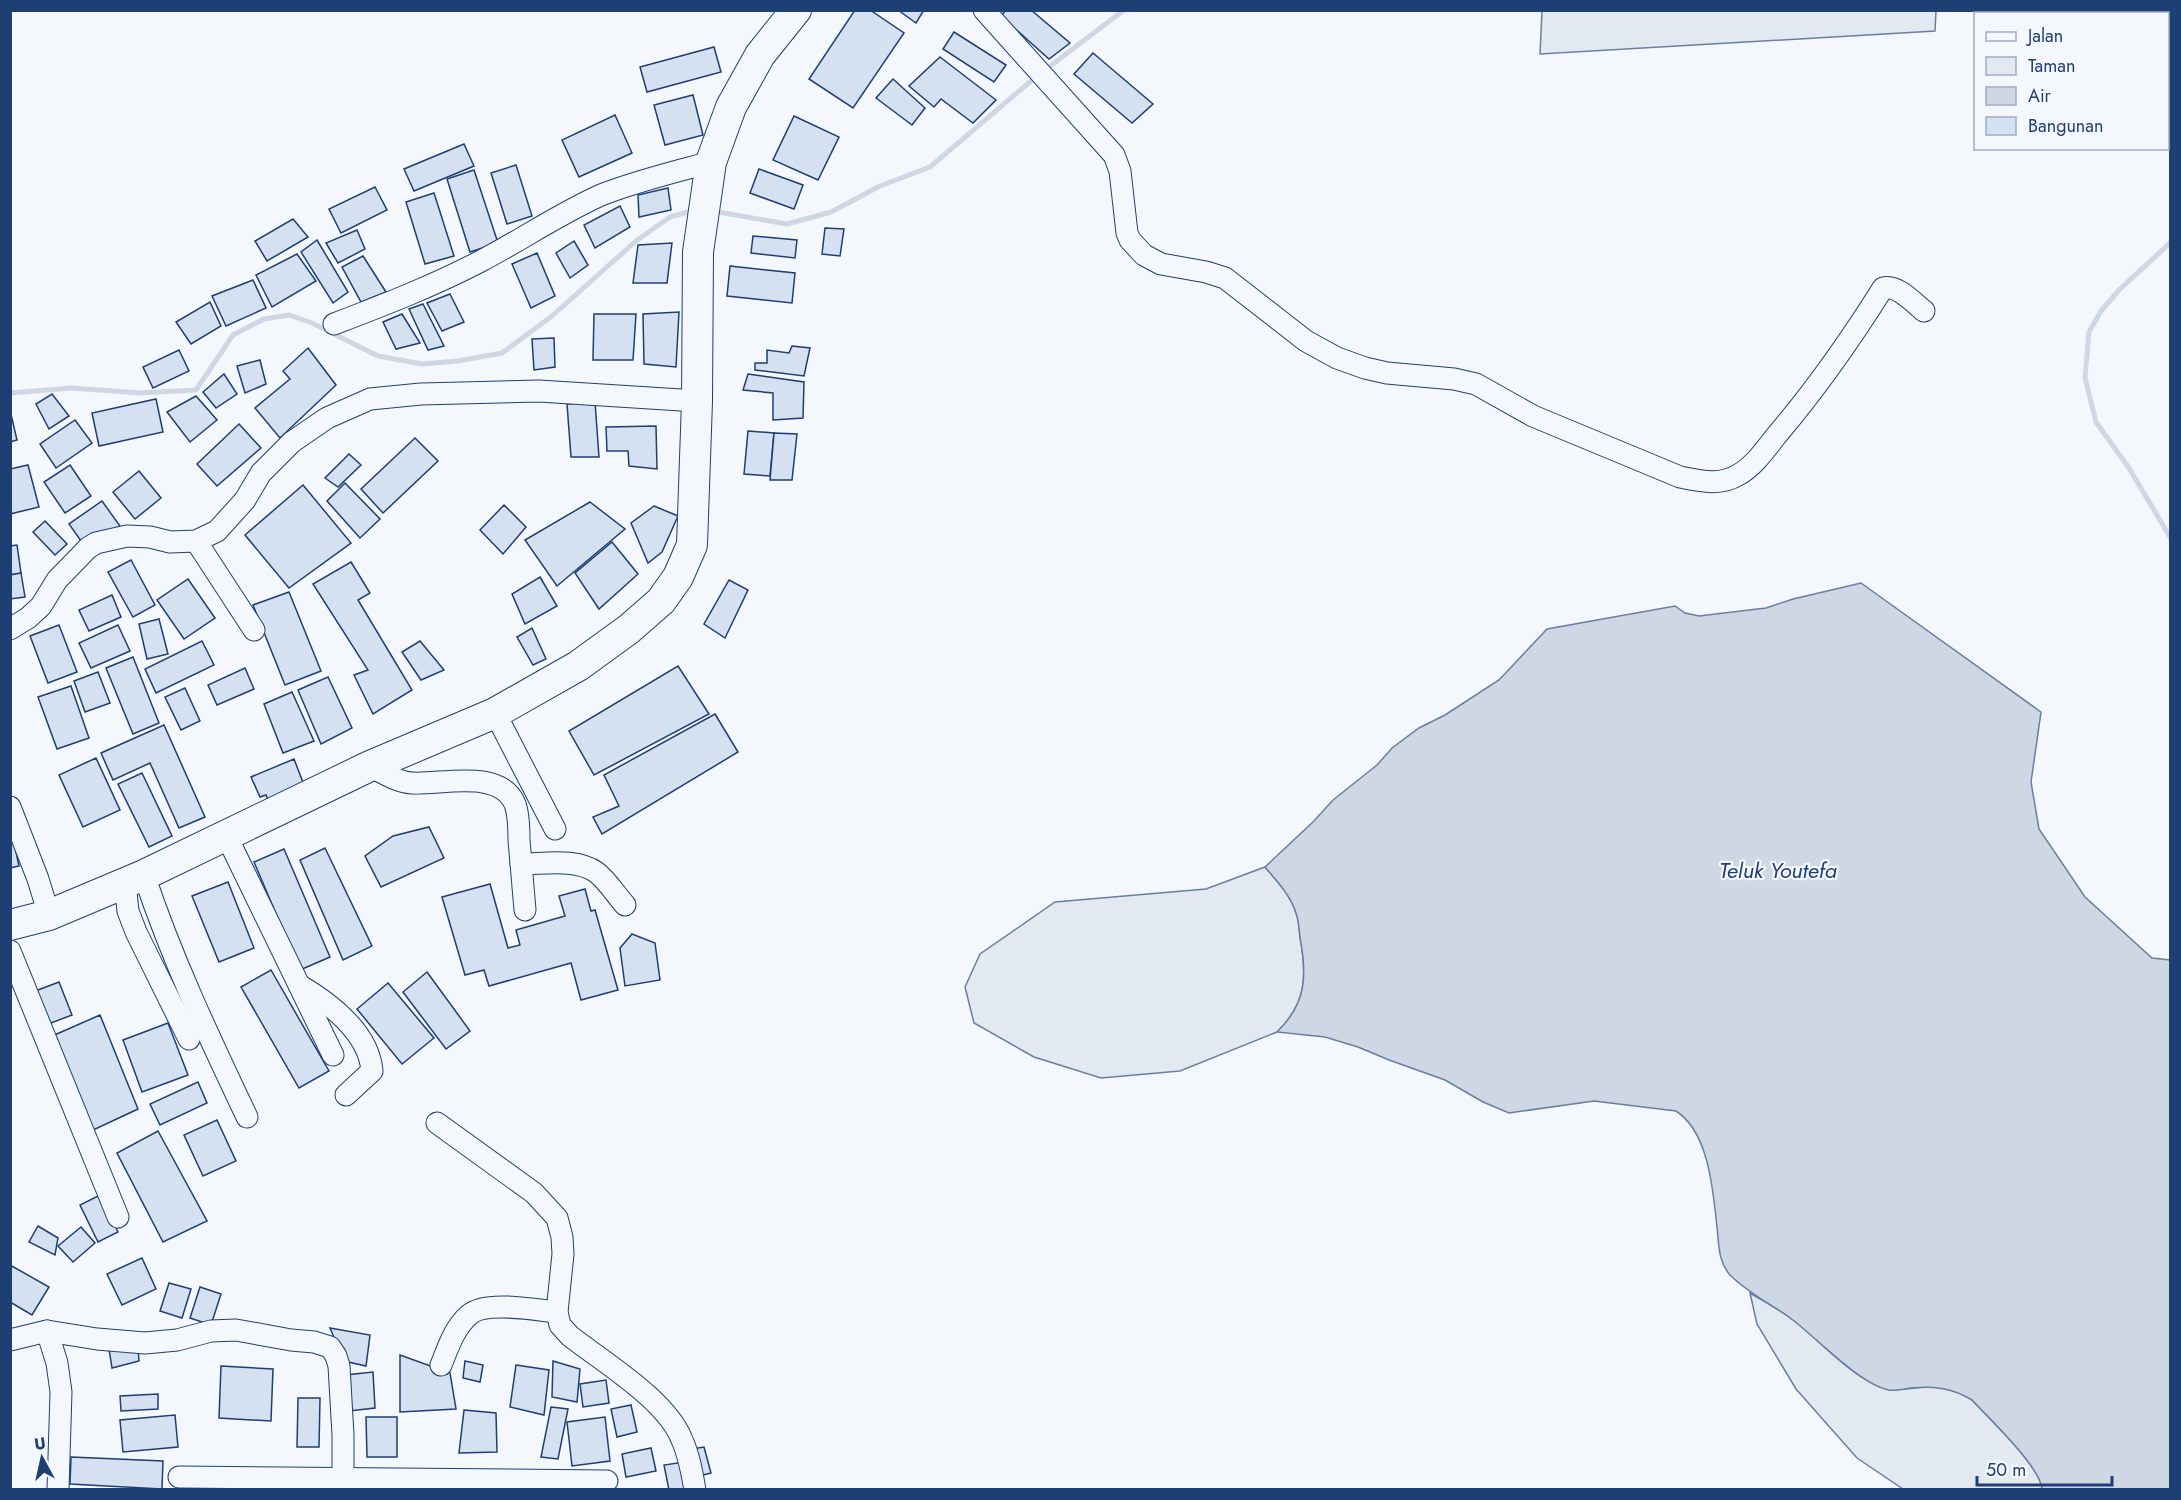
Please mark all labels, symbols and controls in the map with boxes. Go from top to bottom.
legend [1974,12,2169,150]
text: Jalan [2026,23,2063,49]
text: Taman [2028,53,2075,79]
text: Air [2028,83,2052,109]
text: Bangunan [2028,113,2103,139]
water label: Teluk Youtefa [1719,854,1837,886]
north arrow [12,1428,72,1488]
text: U [33,1431,47,1456]
scale bar [1977,1449,2112,1487]
text: 50 m [1986,1457,2026,1483]

